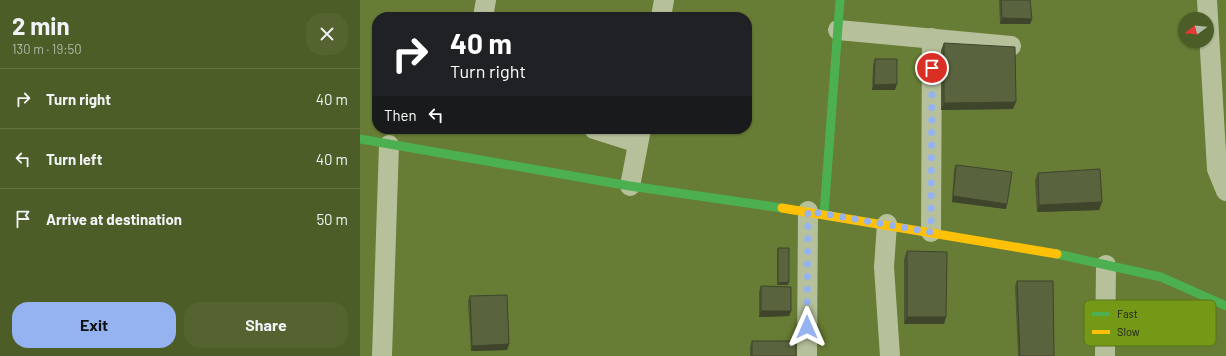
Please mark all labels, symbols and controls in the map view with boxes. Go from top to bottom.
text: 2 min [12,11,70,40]
north arrow [1178,12,1214,48]
map controls [1178,12,1214,48]
button: close [306,13,348,55]
text: 40 m [450,26,512,60]
icon: right [384,28,436,80]
text: 130 m · 19:50 [12,41,82,57]
pin [915,51,949,85]
icon: arrive [921,57,943,79]
text: Turn right [450,60,526,82]
icon: right [12,88,34,110]
text: Turn right [46,90,111,108]
text: 40 m [316,90,348,108]
icon: left [425,104,447,126]
text: Then [384,106,417,124]
icon: left [12,148,34,170]
text: Turn left [46,150,102,168]
text: 40 m [316,150,348,168]
icon: arrive [12,208,34,230]
text: Arrive at destination [46,210,182,228]
text: 50 m [316,210,348,228]
legend [1084,300,1216,346]
button: Exit [12,302,176,348]
button: Share [184,302,348,348]
position arrow [786,306,828,348]
text: Fast [1117,307,1138,320]
text: Slow [1117,325,1140,338]

